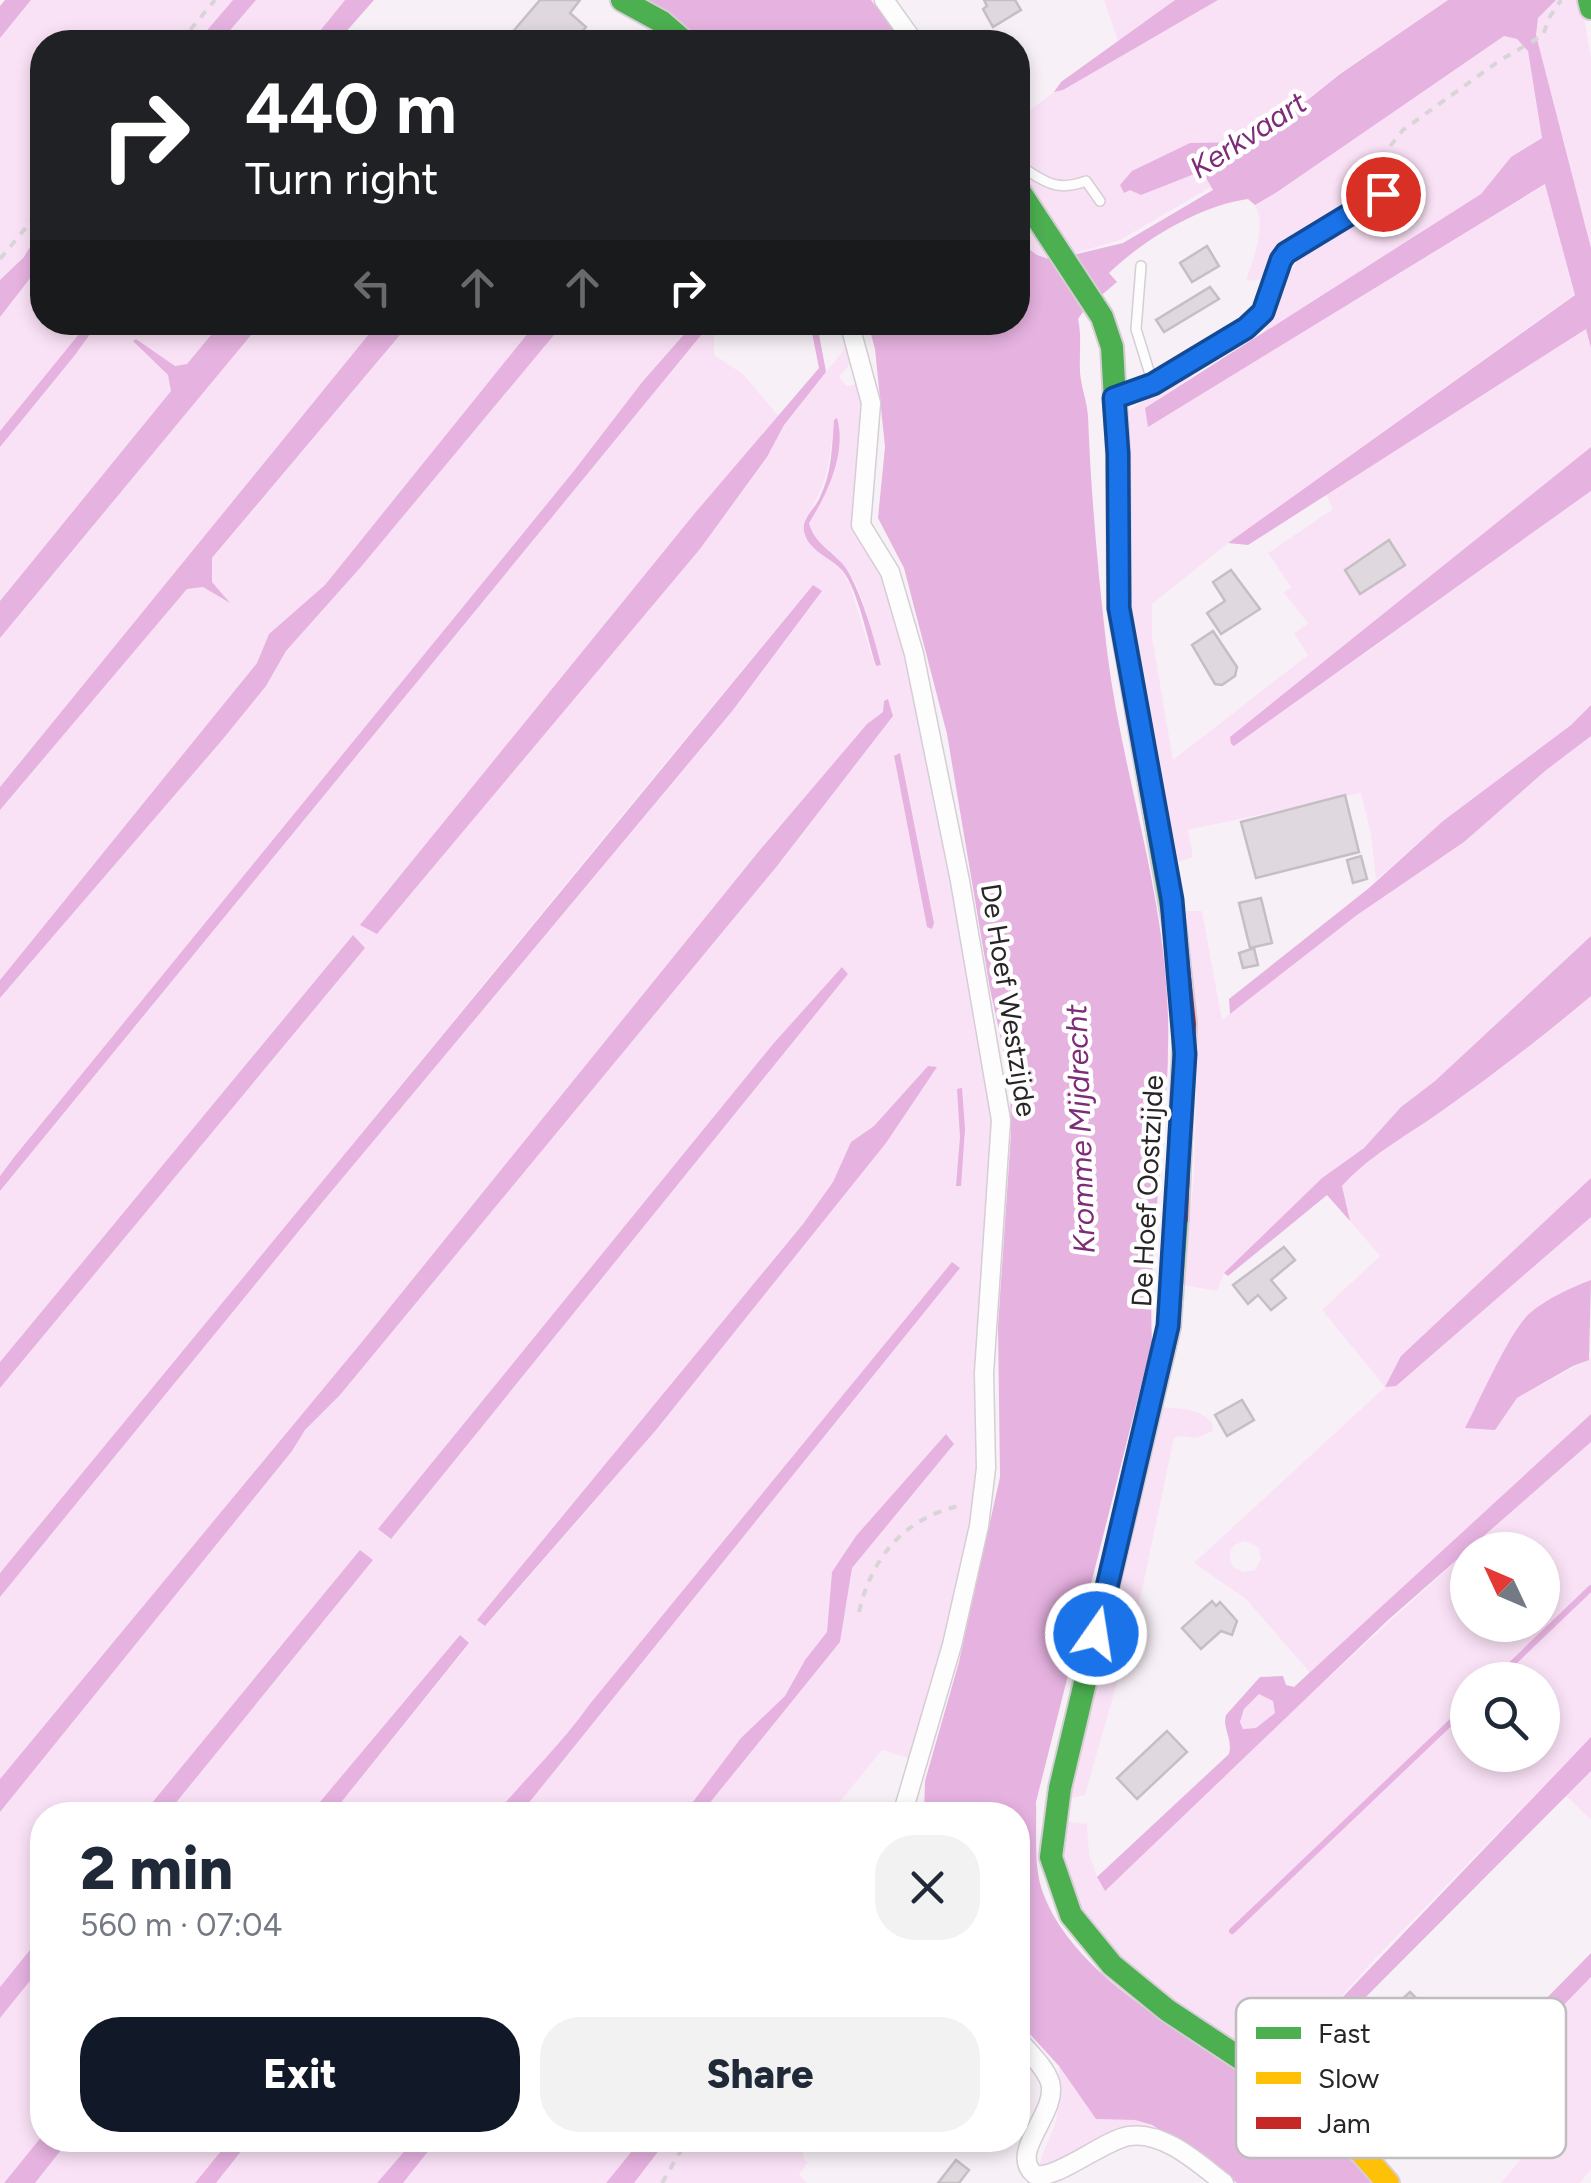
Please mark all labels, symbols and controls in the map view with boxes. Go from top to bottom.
text: 440 m [245,66,457,151]
icon: right [80,70,210,200]
water label: Kerkvaart [1183,83,1314,186]
text: Turn right [245,151,438,205]
pin [1341,152,1426,237]
icon: arrive [1356,167,1411,222]
icon: left [345,260,400,315]
icon: ahead [450,260,505,315]
icon: ahead [555,260,610,315]
icon: right [660,260,715,315]
street label: De Hoef Westzijde [974,881,1044,1119]
water label: Kromme Mijdrecht [1057,1003,1103,1254]
street label: De Hoef Oostzijde [1124,1074,1170,1308]
north arrow [1450,1532,1560,1642]
map controls [1450,1532,1560,1772]
position arrow [1044,1582,1148,1686]
button: search [1450,1662,1560,1772]
text: 2 min [80,1832,233,1904]
button: close [875,1835,980,1940]
text: 560 m · 07:04 [80,1906,282,1944]
legend [1236,1998,1566,2158]
text: Fast [1318,2016,1371,2050]
button: Exit [80,2017,520,2132]
button: Share [540,2017,980,2132]
text: Slow [1318,2061,1379,2095]
text: Jam [1318,2106,1371,2140]

